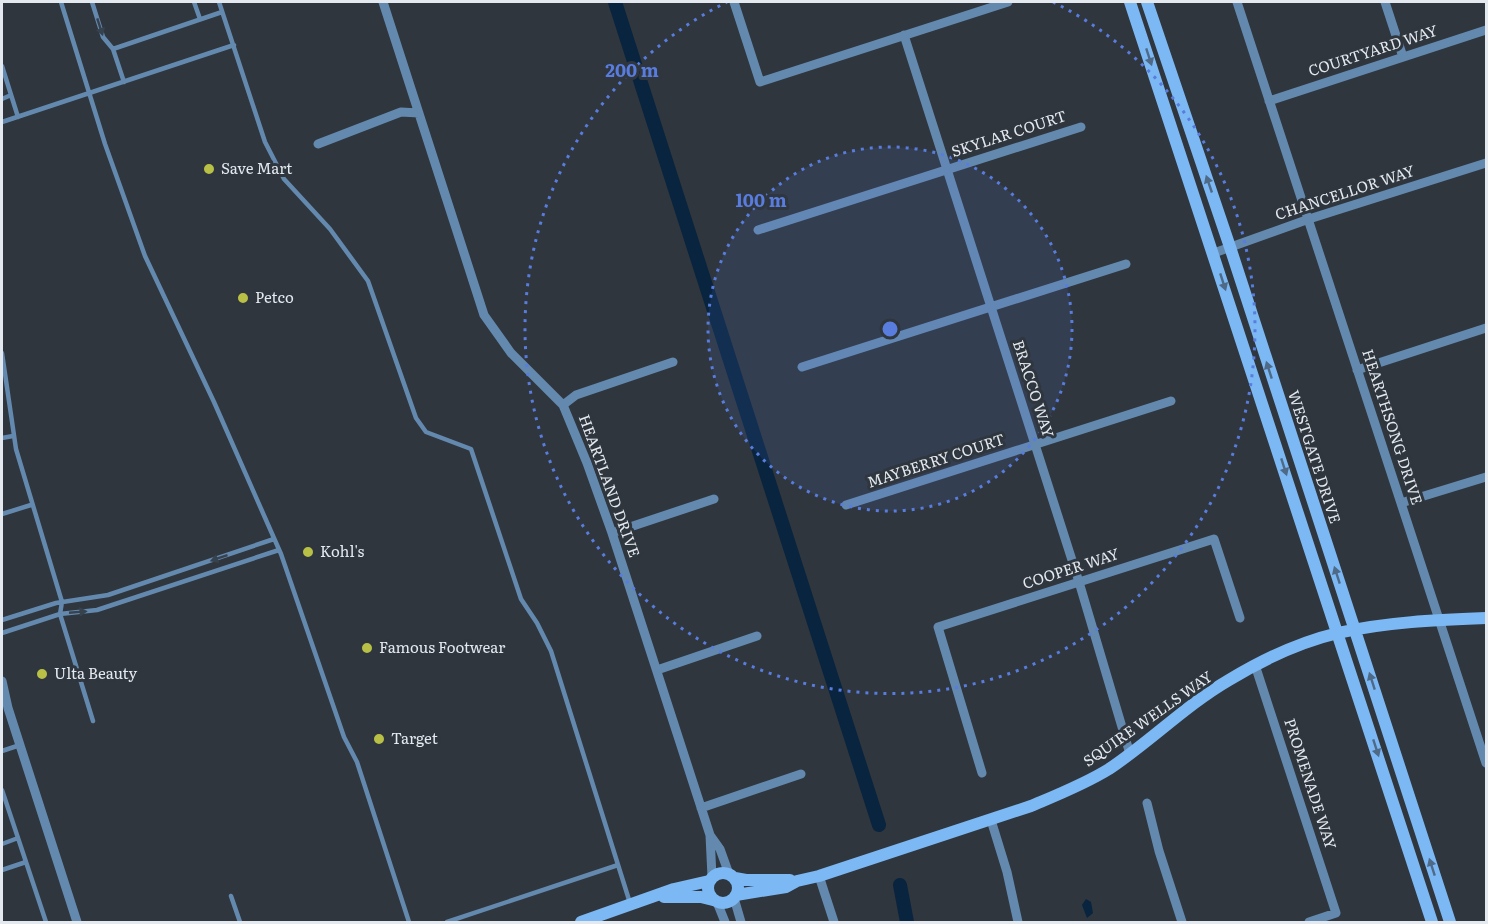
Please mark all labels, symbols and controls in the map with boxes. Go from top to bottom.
one-way arrow [96,18,105,36]
street label: COURTYARD WAY [1305,18,1440,81]
one-way arrow [1144,48,1154,66]
text: 200 m [605,56,659,83]
street label: SKYLAR COURT [948,103,1069,162]
place label: Save Mart [221,156,292,179]
street label: CHANCELLOR WAY [1272,158,1418,225]
marker: Save Mart [202,162,216,176]
one-way arrow [1203,175,1213,193]
text: 100 m [735,186,787,213]
one-way arrow [1219,273,1229,291]
place label: Petco [255,285,294,308]
marker: Petco [236,291,250,305]
centre of rings [880,319,900,339]
street label: BRACCO WAY [1008,337,1061,441]
street label: HEARTHSONG DRIVE [1357,346,1429,507]
one-way arrow [1264,361,1273,379]
street label: WESTGATE DRIVE [1283,387,1348,526]
street label: HEARTLAND DRIVE [574,411,647,560]
street label: MAYBERRY COURT [864,426,1007,493]
one-way arrow [1279,458,1289,476]
place label: Kohl's [320,539,365,562]
street label: COOPER WAY [1019,541,1122,594]
marker: Kohl's [301,545,315,559]
one-way arrow [210,553,228,563]
one-way arrow [1331,566,1341,584]
one-way arrow [69,607,88,617]
place label: Famous Footwear [379,635,505,658]
marker: Famous Footwear [360,641,374,655]
place label: Ulta Beauty [54,661,137,684]
street label: SQUIRE WELLS WAY [1078,664,1217,771]
marker: Ulta Beauty [35,667,49,681]
one-way arrow [1367,672,1376,690]
street label: PROMENADE WAY [1279,715,1344,852]
place label: Target [391,726,438,749]
marker: Target [372,732,386,746]
one-way arrow [1371,739,1381,757]
one-way arrow [1427,858,1436,876]

